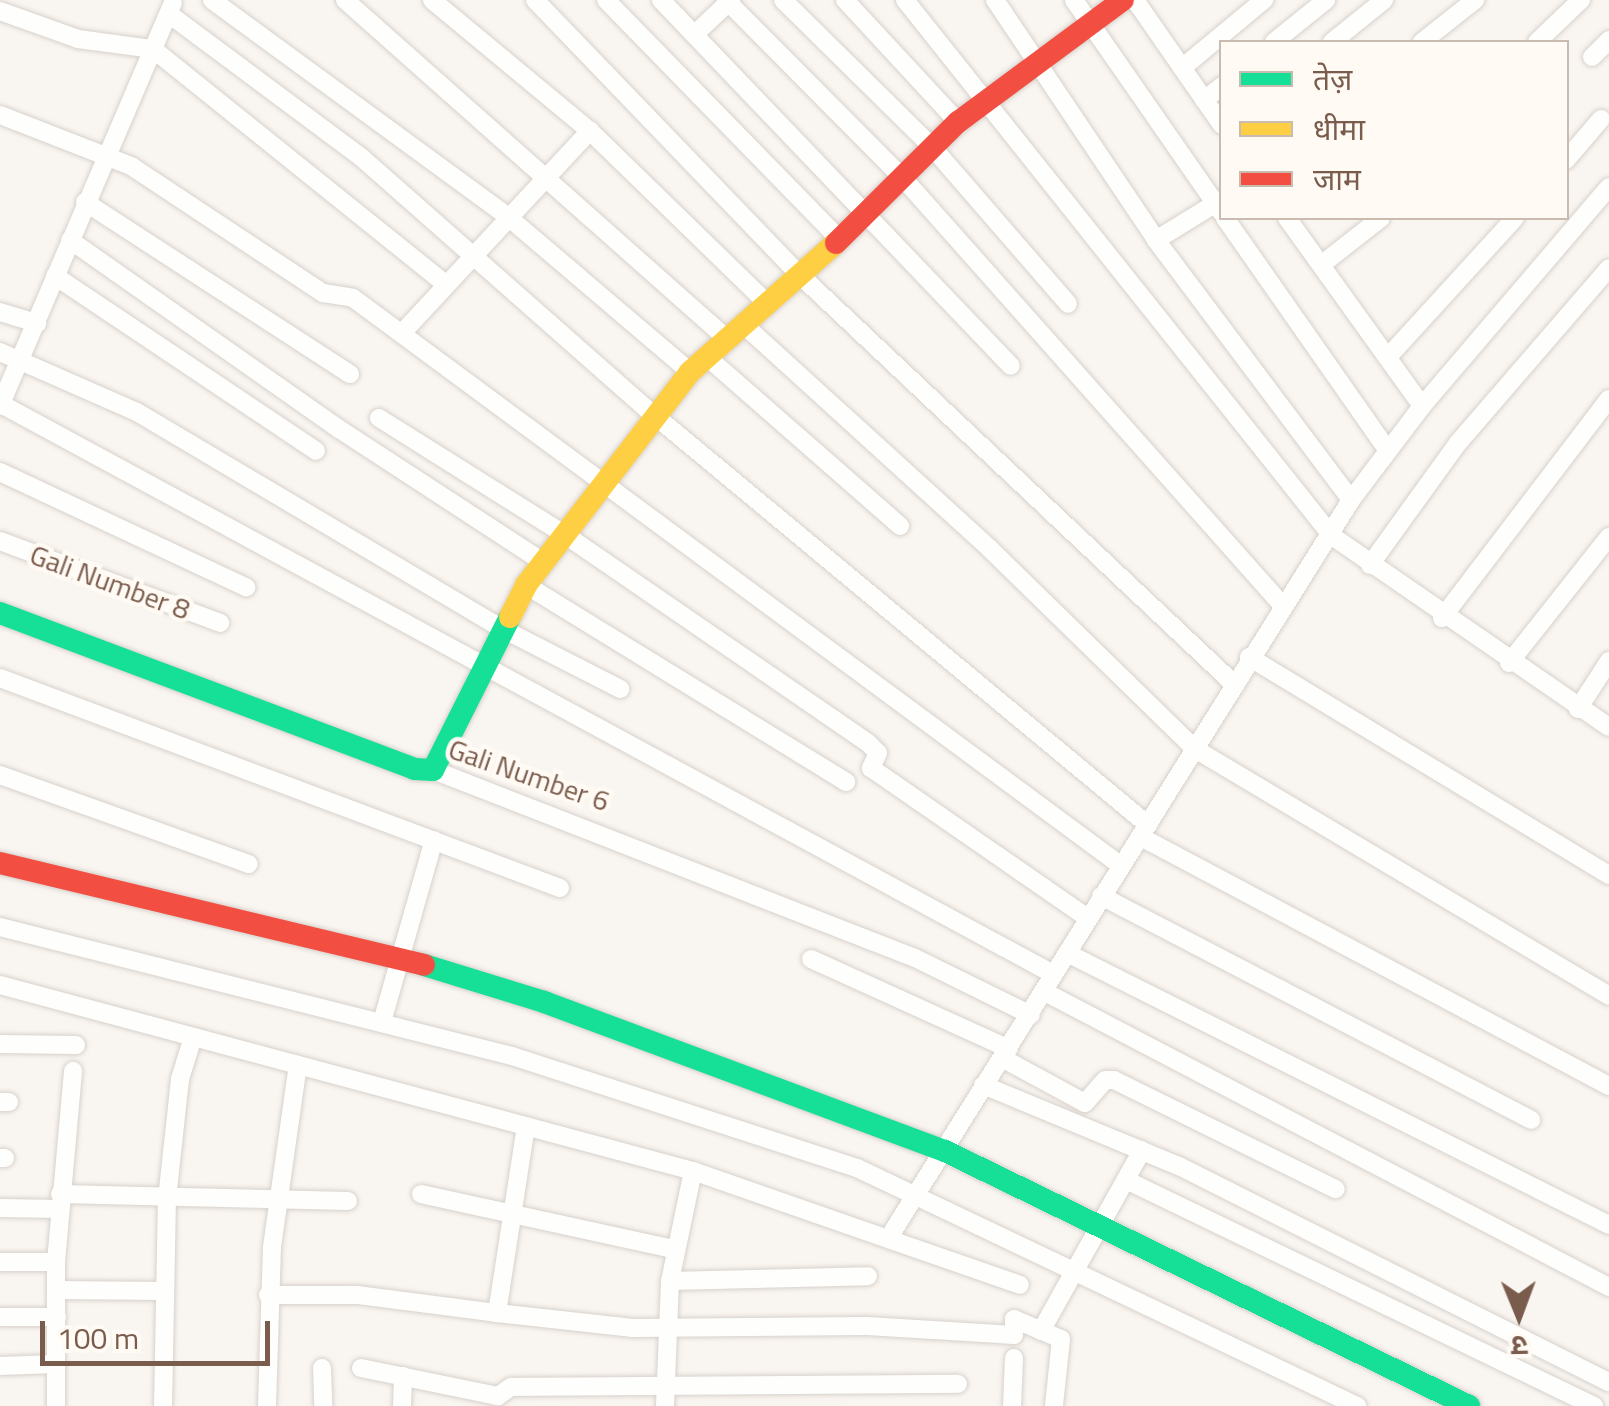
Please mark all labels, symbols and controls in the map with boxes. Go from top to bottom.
legend [1219,40,1569,220]
text: तेज़ [1313,56,1352,102]
text: धीमा [1313,106,1365,152]
text: जाम [1313,156,1361,202]
street label: Gali Number 8 [25,538,195,626]
street label: Gali Number 6 [444,732,614,818]
north arrow [1469,1266,1569,1366]
scale bar [45,1301,275,1363]
text: 100 m [57,1315,139,1361]
text: उ [1511,1325,1528,1368]

